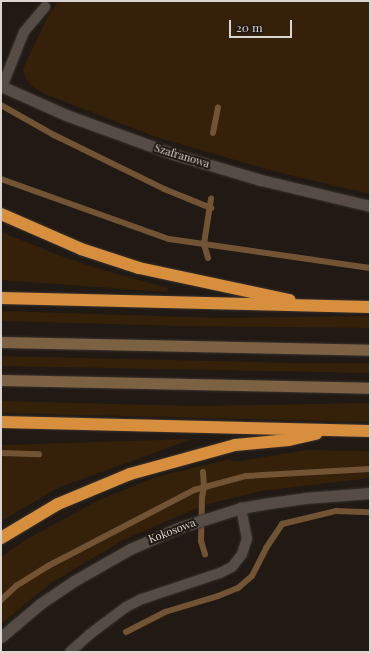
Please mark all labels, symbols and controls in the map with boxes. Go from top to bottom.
scale bar [231,12,294,38]
text: 20 m [236,19,263,35]
street label: Szafranowa [153,141,211,171]
street label: Kokosowa [146,516,198,546]

